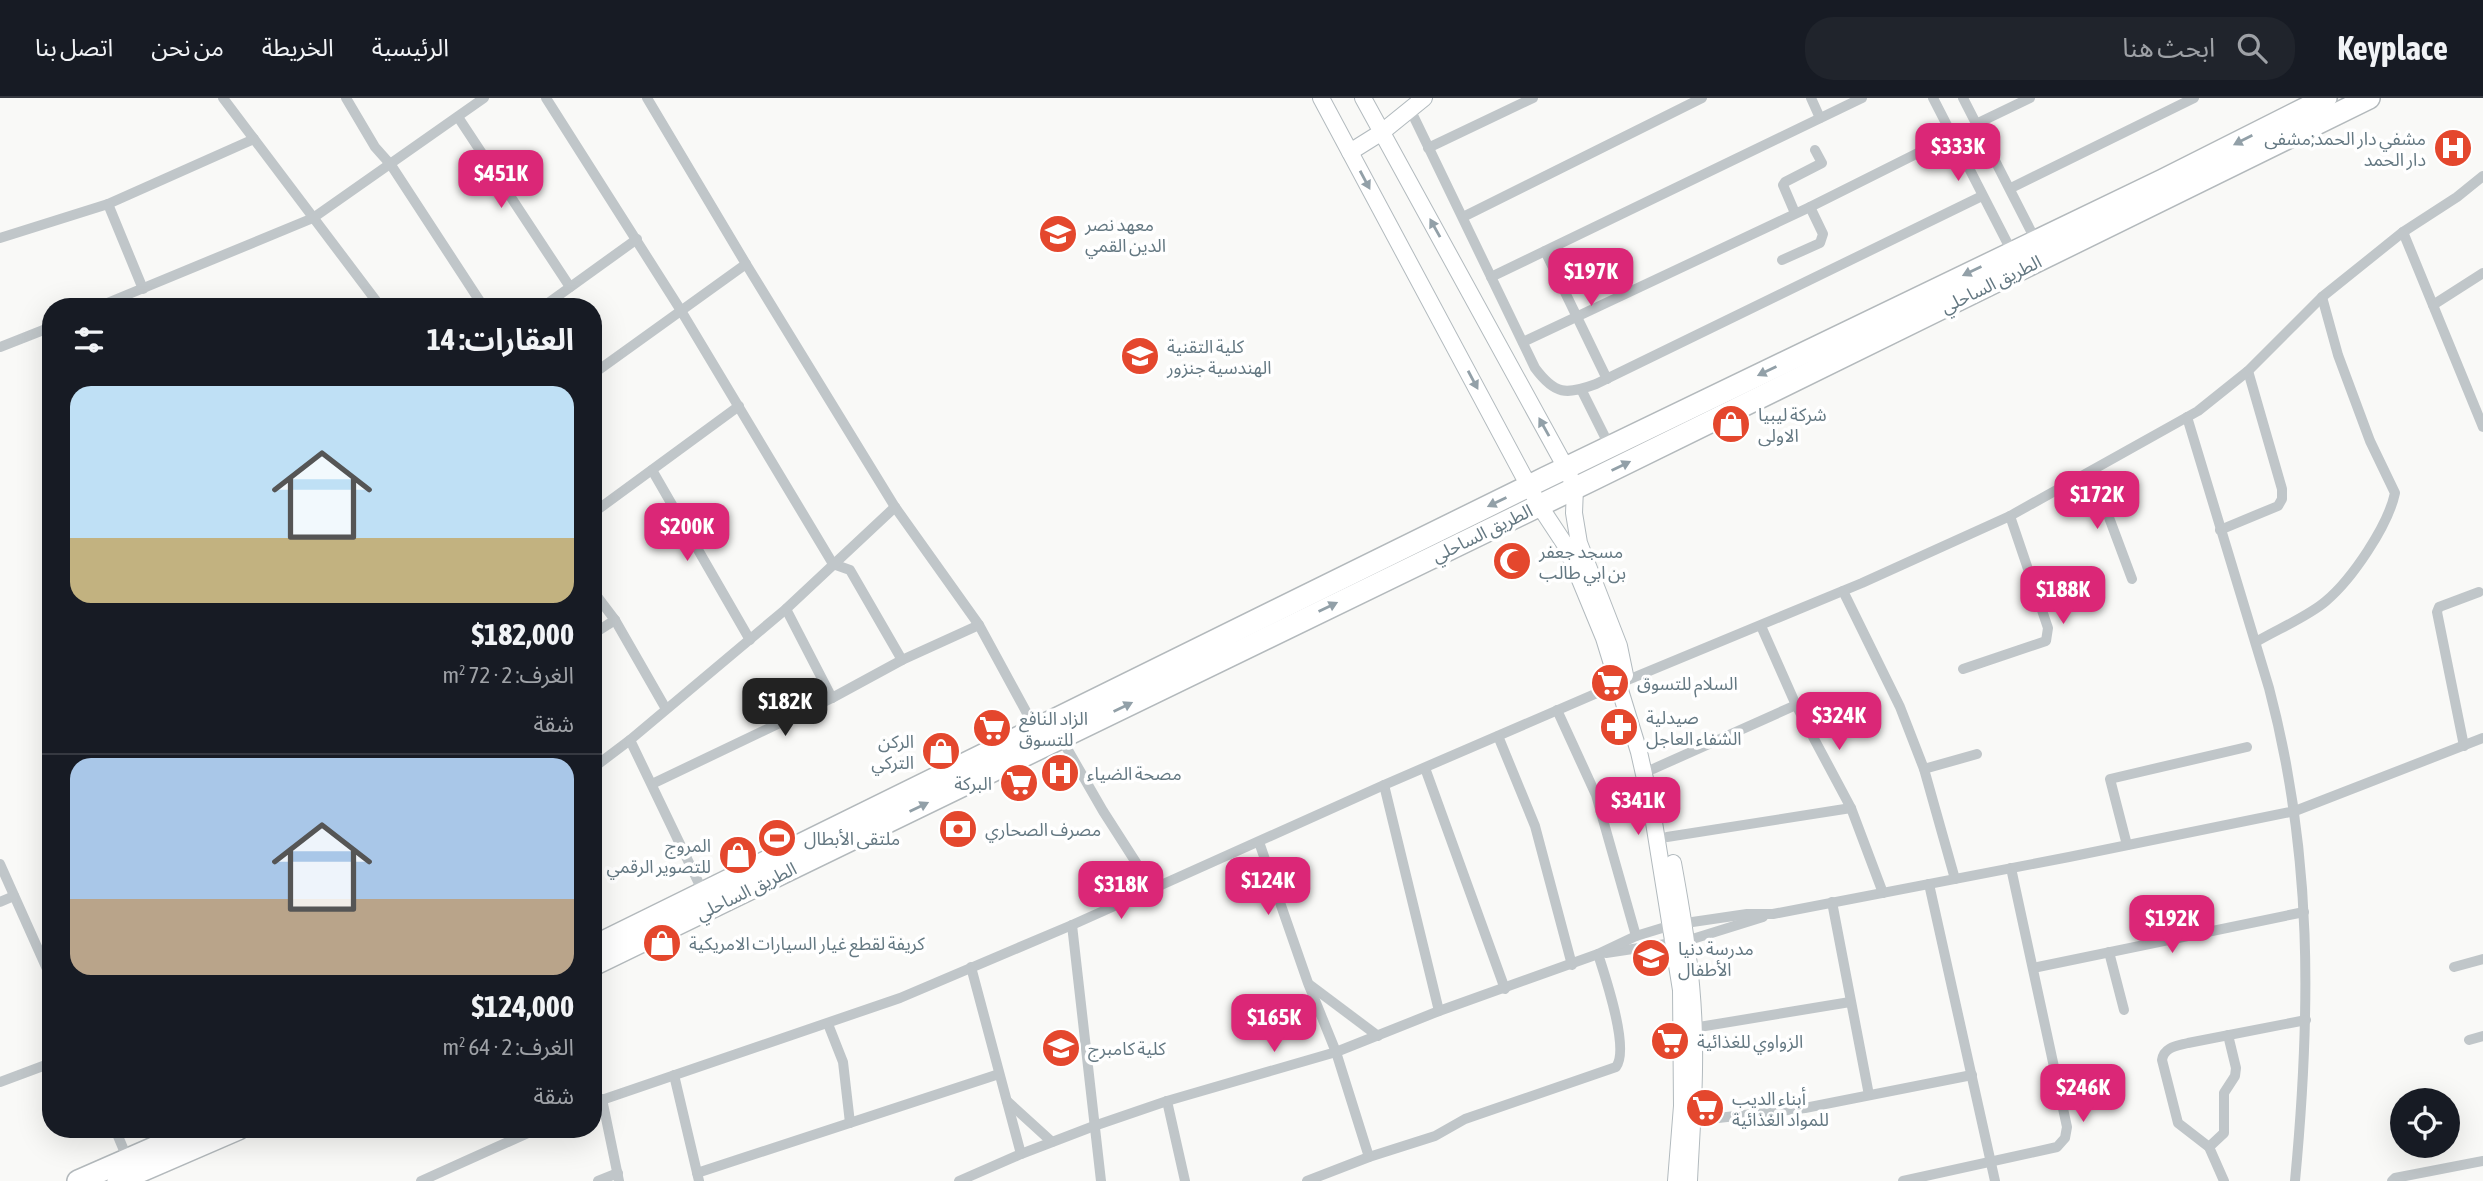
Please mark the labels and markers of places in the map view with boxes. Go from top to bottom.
pin: $333K [1909,123,2007,183]
hospital icon: مشفي دار الحمد;مشفى دار الحمد [2432,127,2474,169]
place label: مشفي دار الحمد;مشفى دار الحمد [2264,128,2426,171]
pin: $451K [452,150,550,210]
school or university icon: معهد نصر الدين القمي [1037,213,1079,255]
place label: معهد نصر الدين القمي [1084,214,1166,259]
pin: $197K [1542,248,1640,308]
school or university icon: كلية التقنية الهندسية جنزور [1119,335,1161,377]
place label: كلية التقنية الهندسية جنزور [1166,336,1271,379]
shop icon: شركة ليبيا الاولى [1710,403,1752,445]
place label: شركة ليبيا الاولى [1758,404,1827,447]
pin: $172K [2048,472,2146,531]
pin: $200K [638,504,736,563]
mosque icon: مسجد جعفر بن ابي طالب [1491,540,1533,582]
place label: مسجد جعفر بن ابي طالب [1538,541,1626,586]
pin: $188K [2014,566,2112,626]
supermarket icon: السلام للتسوق [1589,662,1631,704]
place label: السلام للتسوق [1637,673,1738,698]
pin: $182K [736,678,834,738]
pin: $324K [1790,692,1888,752]
pharmacy icon: صيدلية الشفاء العاجل [1598,706,1640,748]
supermarket icon: الزاد النافع للتسوق [971,707,1013,749]
place label: صيدلية الشفاء العاجل [1646,707,1742,750]
place label: الزاد النافع للتسوق [1019,708,1088,751]
shop icon: الركن التركي [920,730,962,772]
place label: الركن التركي [871,731,914,776]
hospital icon: مصحة الضياء [1039,752,1081,794]
supermarket icon: البركة [998,762,1040,804]
place label: مصحة الضياء [1087,763,1182,784]
place label: البركة [954,773,992,795]
pin: $341K [1589,778,1687,837]
bank icon: مصرف الصحاري [937,808,979,850]
sports icon: ملتقى الأبطال [756,817,798,859]
place label: مصرف الصحاري [985,819,1101,843]
place label: ملتقى الأبطال [804,828,900,850]
shop icon: المروج للتصوير الرقمي [717,834,759,876]
place label: المروج للتصوير الرقمي [606,835,711,880]
pin: $124K [1219,858,1317,917]
pin: $318K [1072,862,1170,921]
pin: $192K [2123,896,2221,955]
shop icon: كريفة لقطع غيار السيارات الامريكية [641,922,683,964]
place label: كريفة لقطع غيار السيارات الامريكية [689,933,925,958]
school or university icon: مدرسة دنيا الأطفال [1630,937,1672,979]
place label: مدرسة دنيا الأطفال [1678,938,1754,981]
pin: $165K [1225,995,1323,1054]
supermarket icon: الزواوي للغذائية [1649,1020,1691,1062]
school or university icon: كلية كامبرج [1040,1027,1082,1069]
place label: الزواوي للغذائية [1697,1031,1803,1055]
place label: كلية كامبرج [1088,1038,1166,1062]
pin: $246K [2034,1065,2132,1124]
supermarket icon: أبناء الديب للمواد الغذائية [1684,1087,1726,1129]
place label: أبناء الديب للمواد الغذائية [1732,1087,1829,1131]

